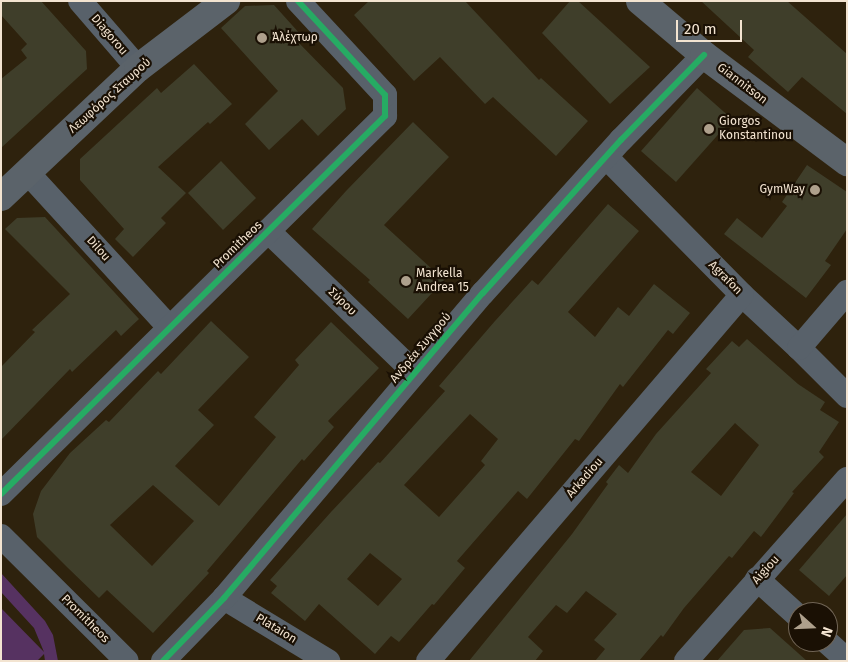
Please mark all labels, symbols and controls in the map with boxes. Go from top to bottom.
scale bar [678,10,744,42]
street label: Diagorou [88,12,130,58]
text: 20 m [684,20,717,38]
place label: Άλέχτωρ [272,31,318,45]
marker: Άλέχτωρ [256,32,268,44]
street label: Λεωφόρος Σταυρού [66,55,154,137]
street label: Giannitson [714,61,770,107]
place label: Giorgos Konstantinou [719,115,792,143]
marker: Giorgos Konstantinou [703,123,715,135]
place label: GymWay [759,183,805,197]
marker: GymWay [809,184,821,196]
street label: Promitheos [211,218,265,272]
street label: Dilou [83,234,113,264]
street label: Agrafon [705,258,745,298]
place label: Markella Andrea 15 [416,267,469,295]
marker: Markella Andrea 15 [400,275,412,287]
street label: Σύρου [325,285,359,319]
street label: Ανδρέα Συγγρού [387,310,455,386]
street label: Arkadiou [564,455,606,501]
street label: Aigiou [749,553,783,587]
street label: Promitheos [58,592,112,646]
north arrow [788,602,838,652]
street label: Plataion [253,611,299,647]
text: N [817,625,836,639]

